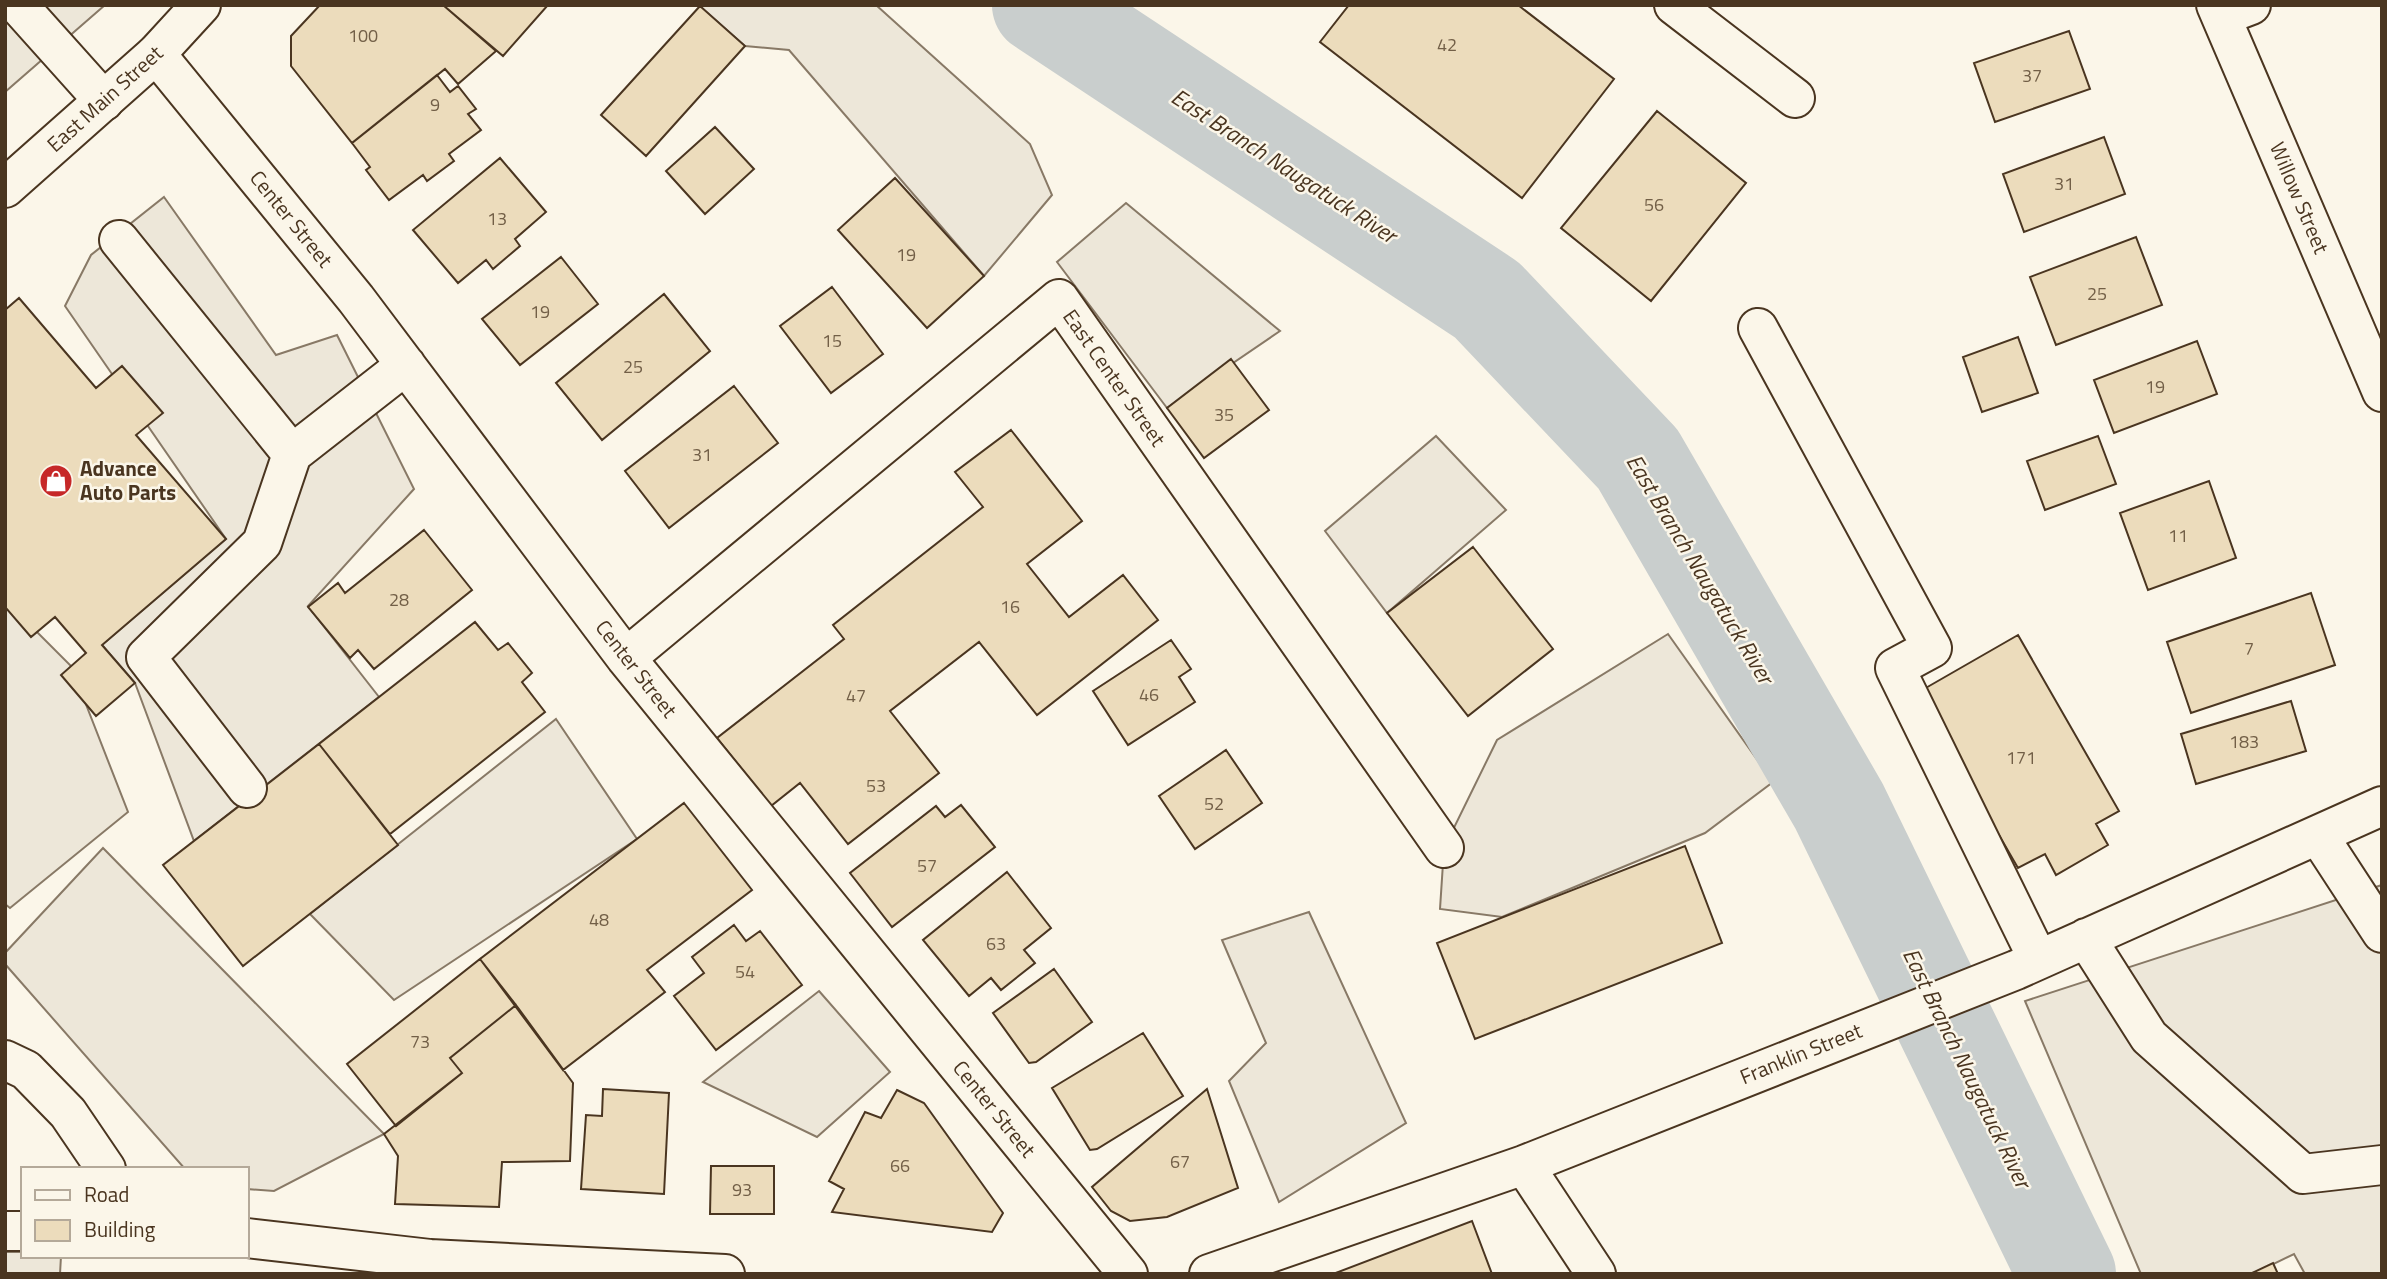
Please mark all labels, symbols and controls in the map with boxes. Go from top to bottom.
house number: 100 [348,22,378,49]
house number: 42 [1437,31,1457,58]
street label: East Main Street [39,37,170,159]
house number: 37 [2022,62,2042,89]
water label: East Branch Naugatuck River [1164,79,1406,253]
house number: 9 [430,91,440,118]
street label: Willow Street [2262,137,2338,259]
street label: Center Street [243,163,341,274]
house number: 31 [2054,170,2074,197]
house number: 56 [1644,191,1664,218]
house number: 13 [487,205,507,232]
house number: 19 [896,241,916,268]
house number: 25 [2087,280,2107,307]
house number: 19 [530,298,550,325]
street label: East Center Street [1056,302,1174,453]
house number: 15 [822,327,842,354]
house number: 25 [623,353,643,380]
house number: 19 [2145,373,2165,400]
house number: 35 [1214,401,1234,428]
house number: 31 [692,441,712,468]
water label: East Branch Naugatuck River [1618,447,1785,693]
place label: Advance Auto Parts [80,452,176,508]
shop icon: Advance Auto Parts [37,462,75,500]
house number: 11 [2168,522,2188,549]
house number: 28 [389,586,409,613]
house number: 16 [1000,593,1020,620]
street label: Center Street [588,612,686,725]
house number: 7 [2244,635,2254,662]
house number: 46 [1139,681,1159,708]
house number: 47 [846,682,866,709]
house number: 183 [2229,728,2259,755]
house number: 171 [2006,744,2036,771]
house number: 53 [866,772,886,799]
house number: 52 [1204,790,1224,817]
house number: 57 [917,852,937,879]
house number: 48 [589,906,609,933]
house number: 63 [986,930,1006,957]
water label: East Branch Naugatuck River [1894,942,2042,1196]
house number: 54 [735,958,755,985]
street label: Franklin Street [1735,1014,1867,1092]
house number: 73 [410,1028,430,1055]
street label: Center Street [946,1053,1044,1164]
house number: 67 [1170,1148,1190,1175]
house number: 66 [890,1152,910,1179]
legend [21,1167,248,1258]
house number: 93 [732,1176,752,1203]
text: Road [84,1178,129,1210]
text: Building [84,1213,156,1245]

